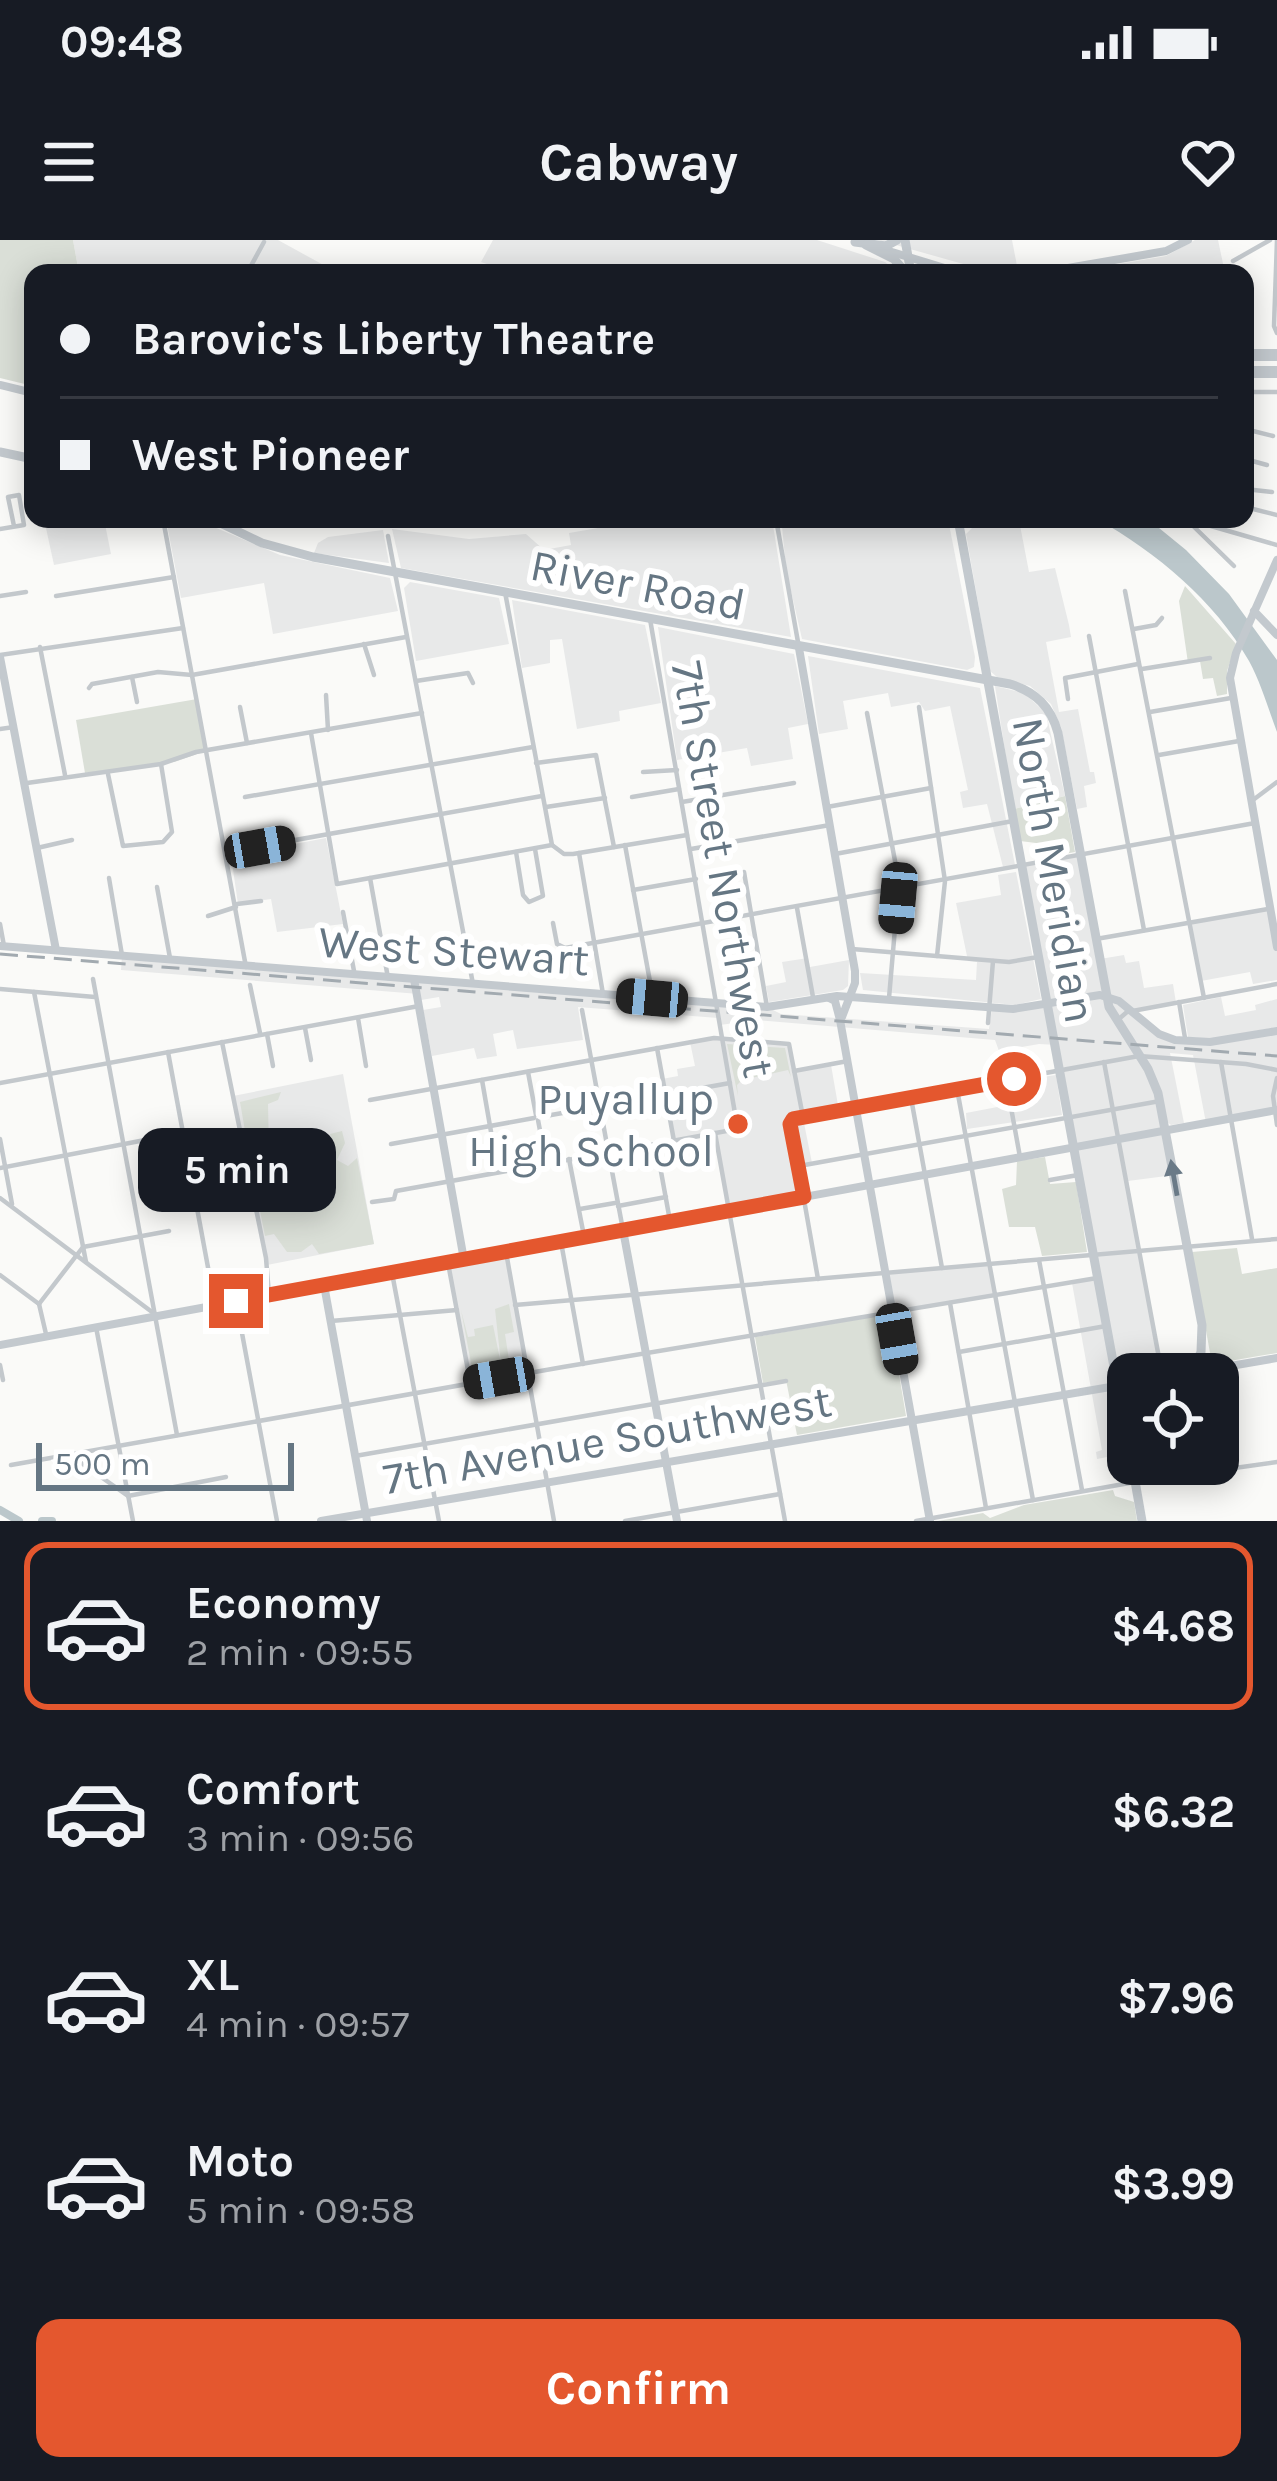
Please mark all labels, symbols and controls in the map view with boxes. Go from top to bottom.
text: 09:48 [60,16,184,68]
icon: menu [36,129,102,195]
icon: heart [1175,129,1241,195]
text: Cabway [539,130,738,194]
text: Barovic's Liberty Theatre [132,313,655,365]
text: West Pioneer [132,429,409,481]
street label: River Road [526,539,749,631]
street label: 7th Street Northwest [661,657,785,1082]
street label: North Meridian [1002,713,1106,1027]
car [221,823,299,871]
car [877,861,919,935]
street label: West Stewart [317,916,591,986]
car [615,977,689,1019]
route start [987,1052,1041,1106]
place label: Puyallup High School [468,1073,714,1178]
marker: Puyallup High School [725,1111,751,1137]
callout: 5 min [137,1127,335,1211]
text: 5 min [184,1147,290,1193]
one-way arrow [1164,1159,1183,1197]
route end [209,1274,263,1328]
car [873,1300,921,1378]
map controls [1107,1353,1239,1485]
button: locate [1107,1353,1239,1485]
car [460,1354,538,1402]
street label: 7th Avenue Southwest [379,1375,835,1505]
scale bar [36,1437,294,1490]
text: 500 m [54,1445,151,1483]
icon: car [42,1572,150,1680]
text: Economy [186,1577,381,1629]
text: $4.68 [1111,1600,1235,1652]
text: 2 min · 09:55 [186,1629,414,1675]
icon: car [42,1758,150,1866]
text: Comfort [186,1763,360,1815]
text: $6.32 [1112,1786,1235,1838]
text: 3 min · 09:56 [186,1815,415,1861]
icon: car [42,1944,150,2052]
text: XL [186,1949,239,2001]
text: $7.96 [1117,1972,1235,2024]
text: 4 min · 09:57 [186,2001,409,2047]
icon: car [42,2130,150,2238]
text: Moto [186,2135,294,2187]
text: $3.99 [1111,2158,1235,2210]
text: 5 min · 09:58 [186,2187,415,2233]
button: Confirm [36,2319,1241,2457]

